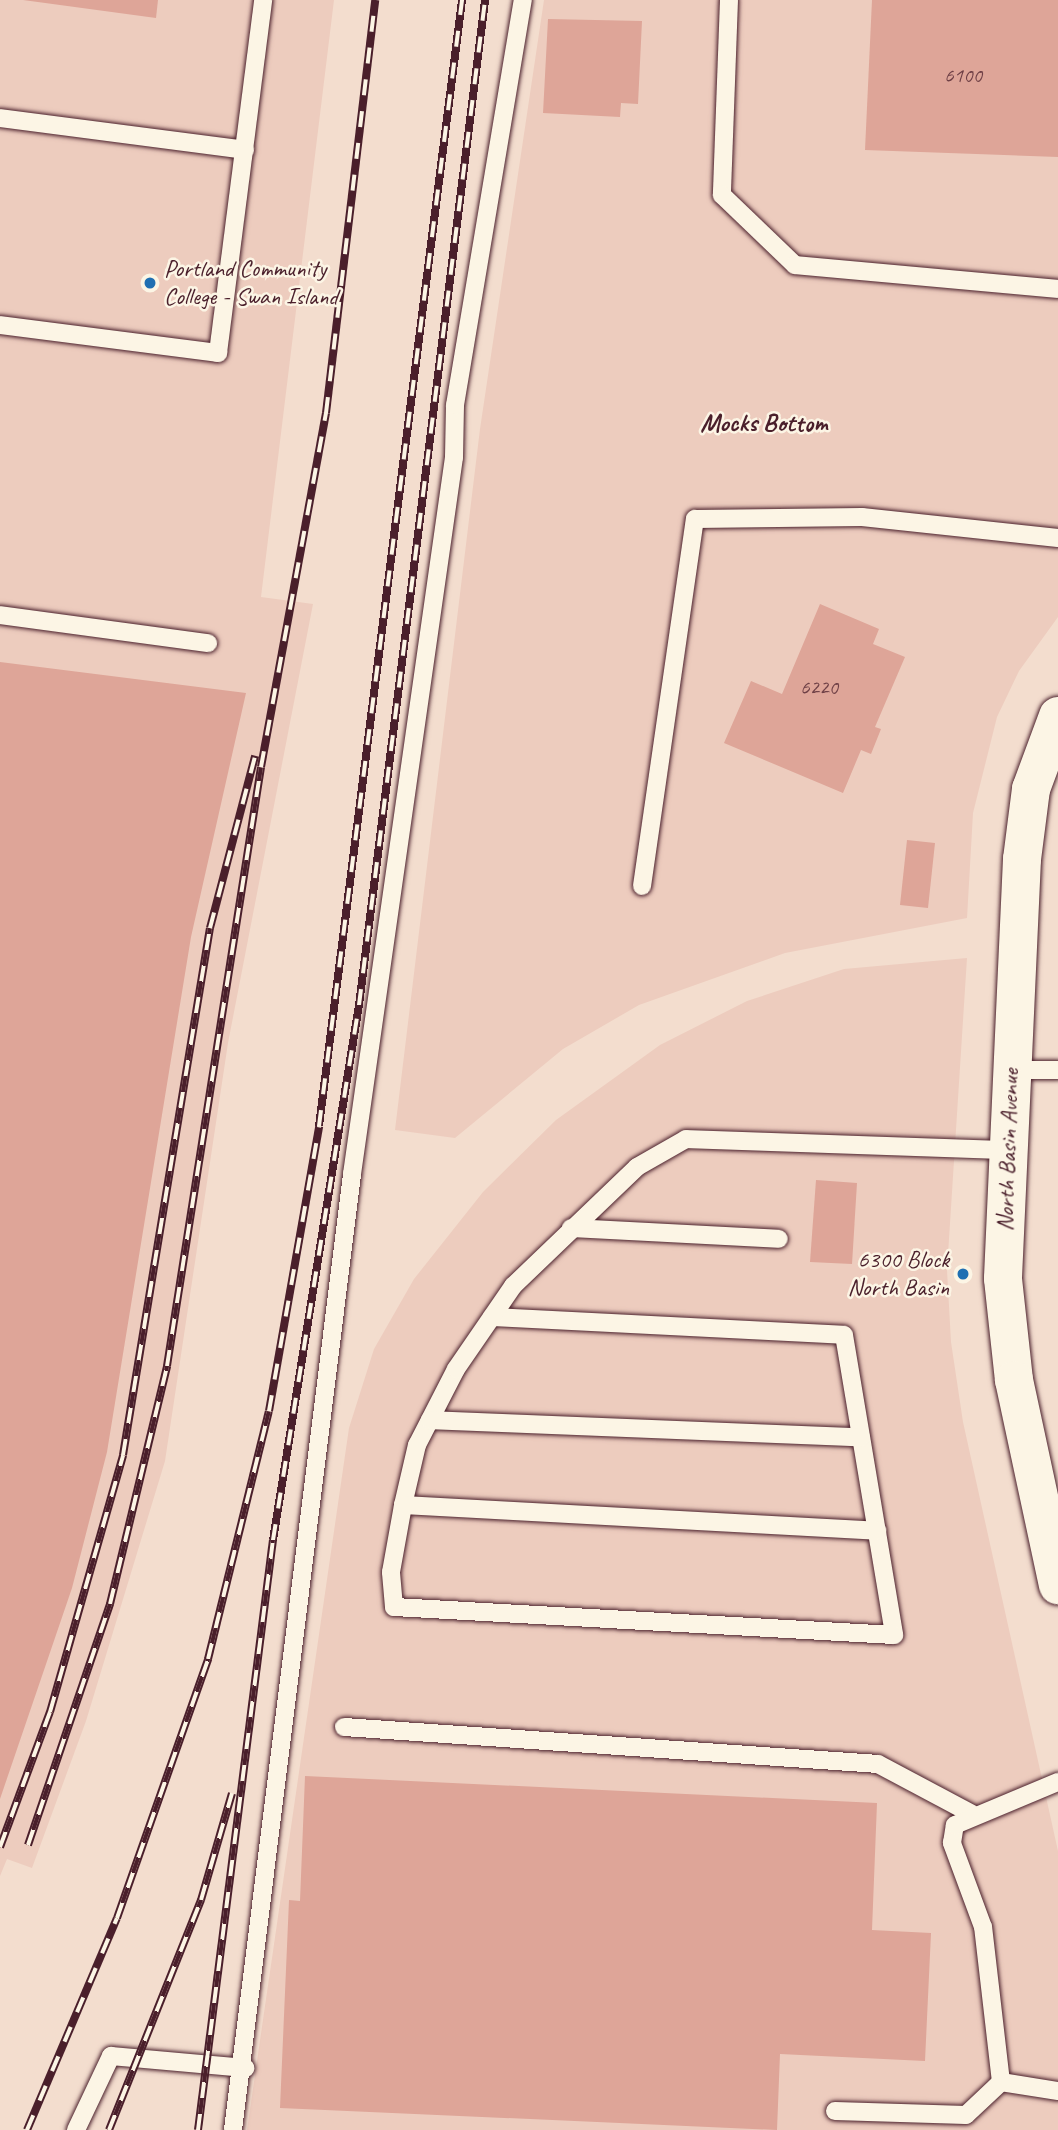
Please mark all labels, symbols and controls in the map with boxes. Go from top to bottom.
house number: 6100 [944,62,982,88]
place label: Portland Community College - Swan Island [164,255,338,311]
marker: Portland Community College - Swan Island [142,275,158,291]
district label: Mocks Bottom [700,407,828,439]
house number: 6220 [800,674,838,700]
street label: North Basin Avenue [991,1068,1025,1232]
place label: 6300 Block North Basin [846,1246,949,1302]
marker: 6300 Block North Basin [955,1266,971,1282]

